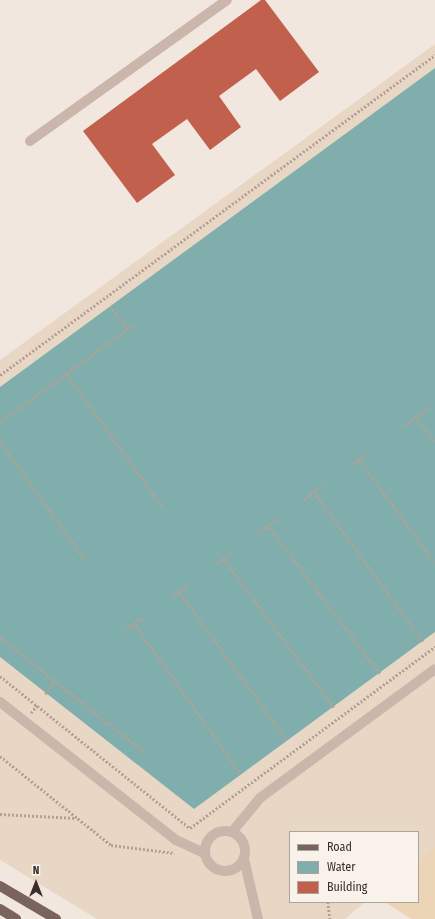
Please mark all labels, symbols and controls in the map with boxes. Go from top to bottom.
legend [289,831,419,903]
text: Road [327,840,352,854]
text: Water [327,860,355,874]
north arrow [16,863,56,903]
text: N [33,864,39,877]
text: Building [327,880,367,894]

